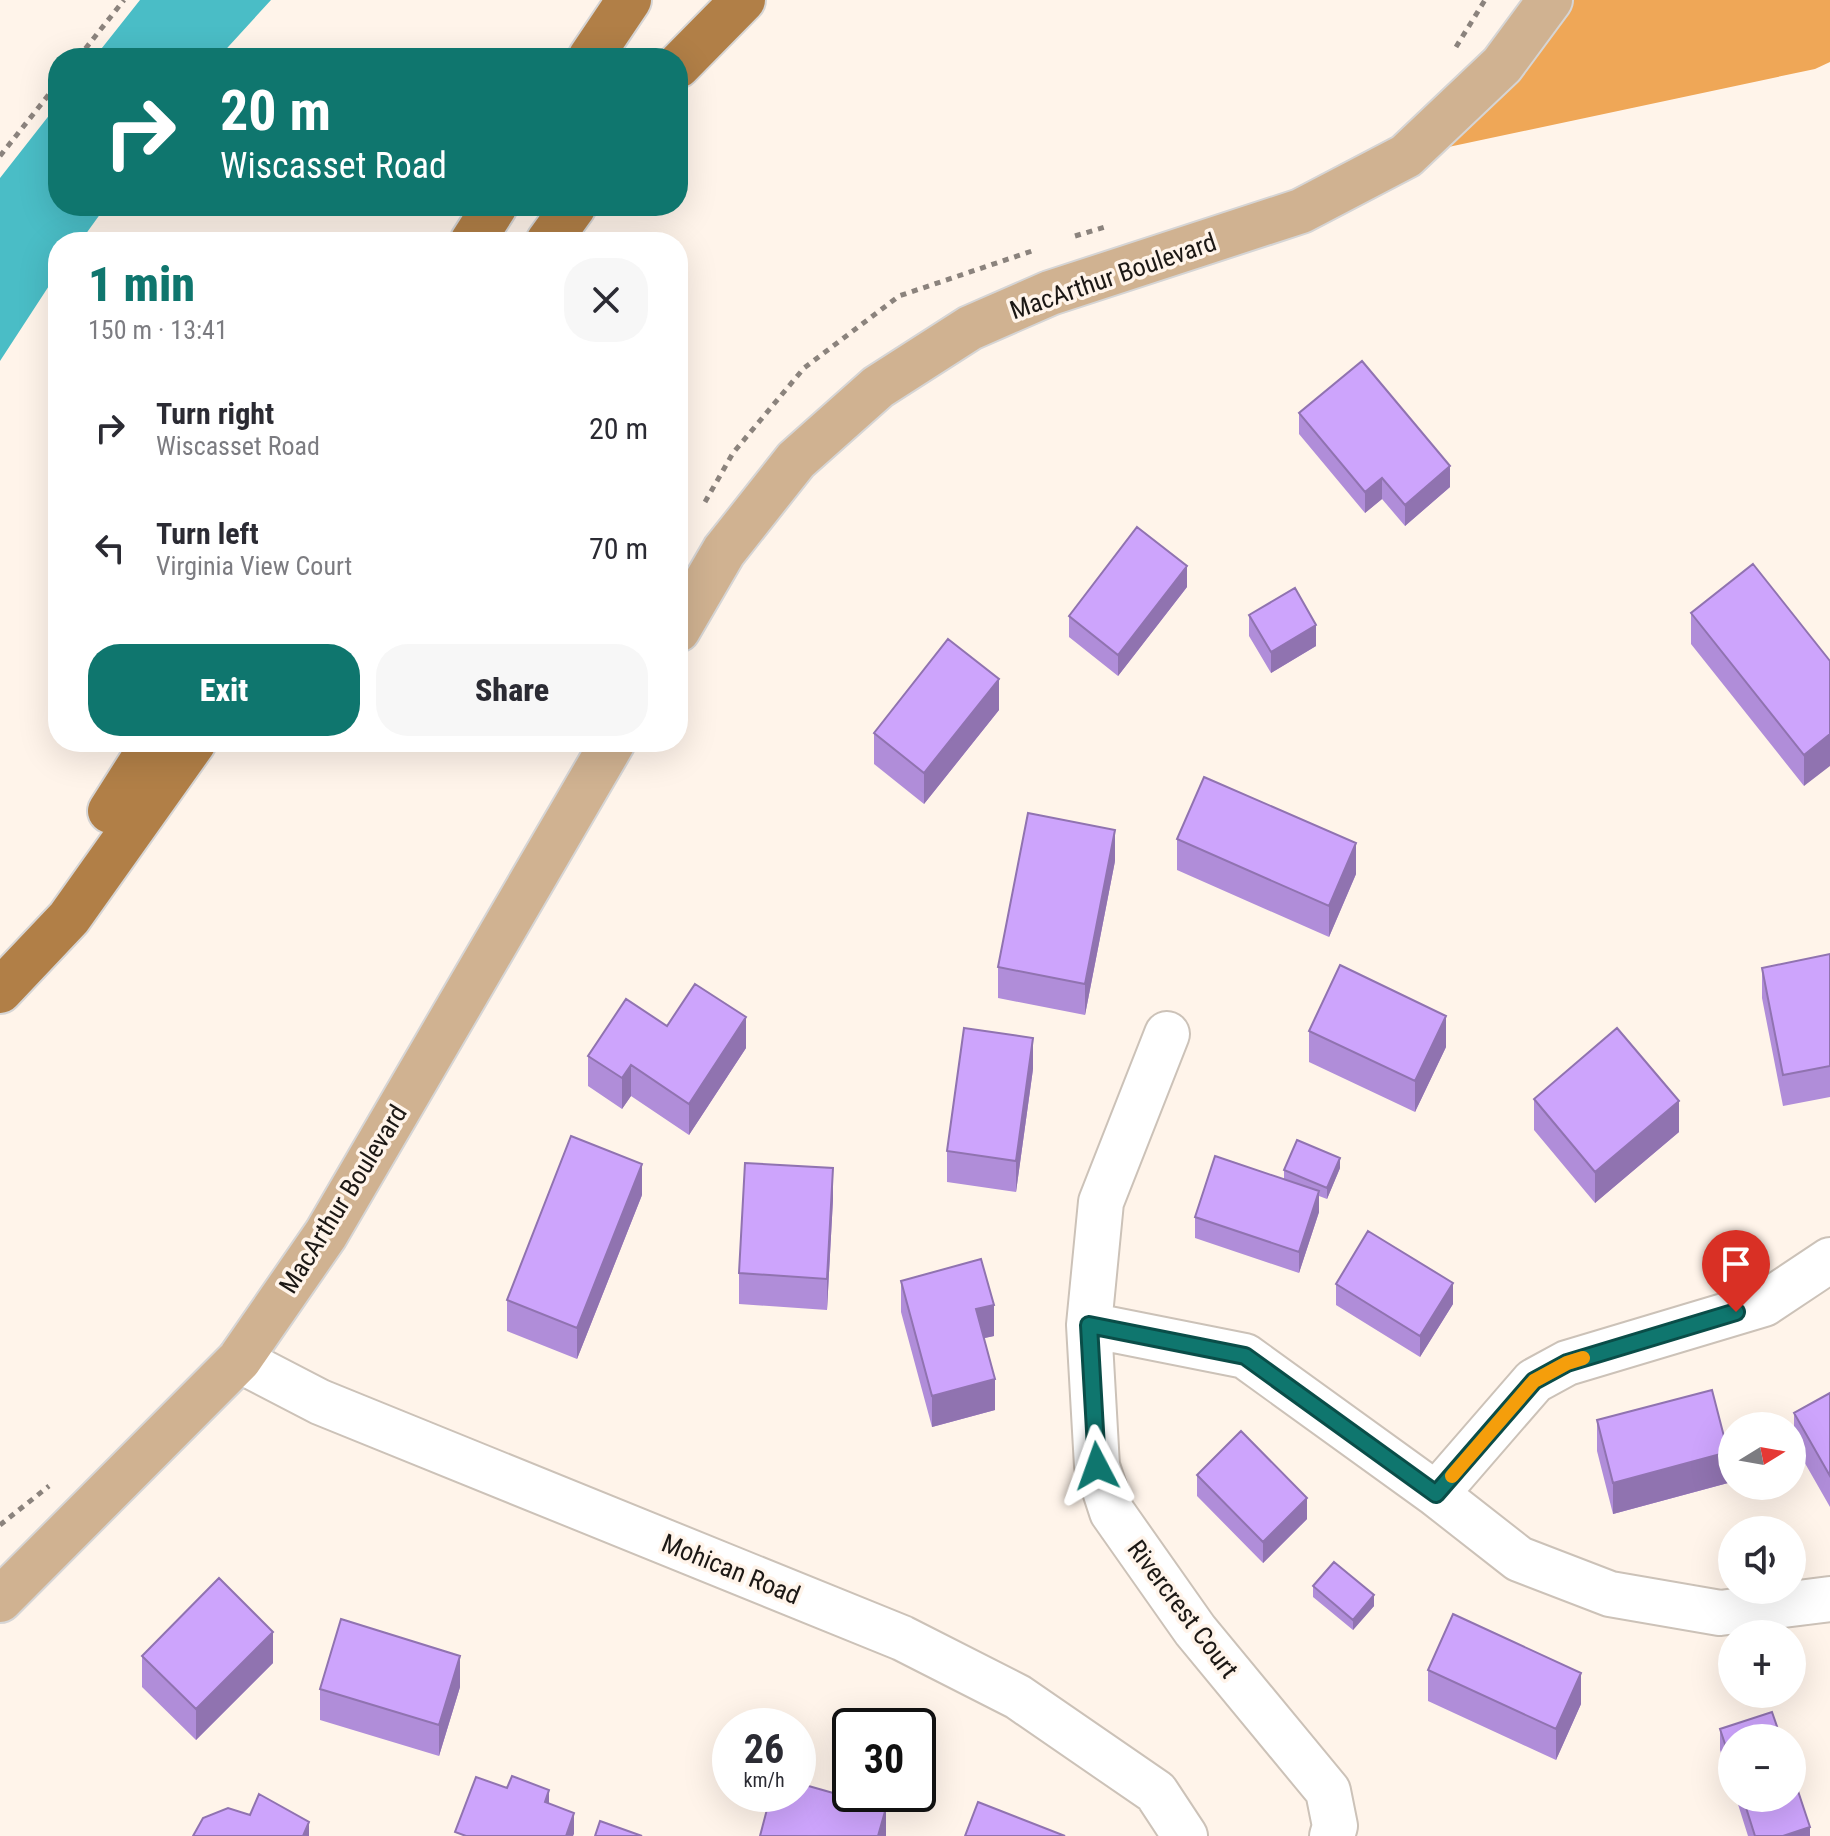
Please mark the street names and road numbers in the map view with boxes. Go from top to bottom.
street label: MacArthur Boulevard [1006,227,1220,325]
street label: MacArthur Boulevard [273,1099,413,1299]
street label: Mohican Road [657,1528,805,1610]
street label: Rivercrest Court [1121,1534,1245,1684]

